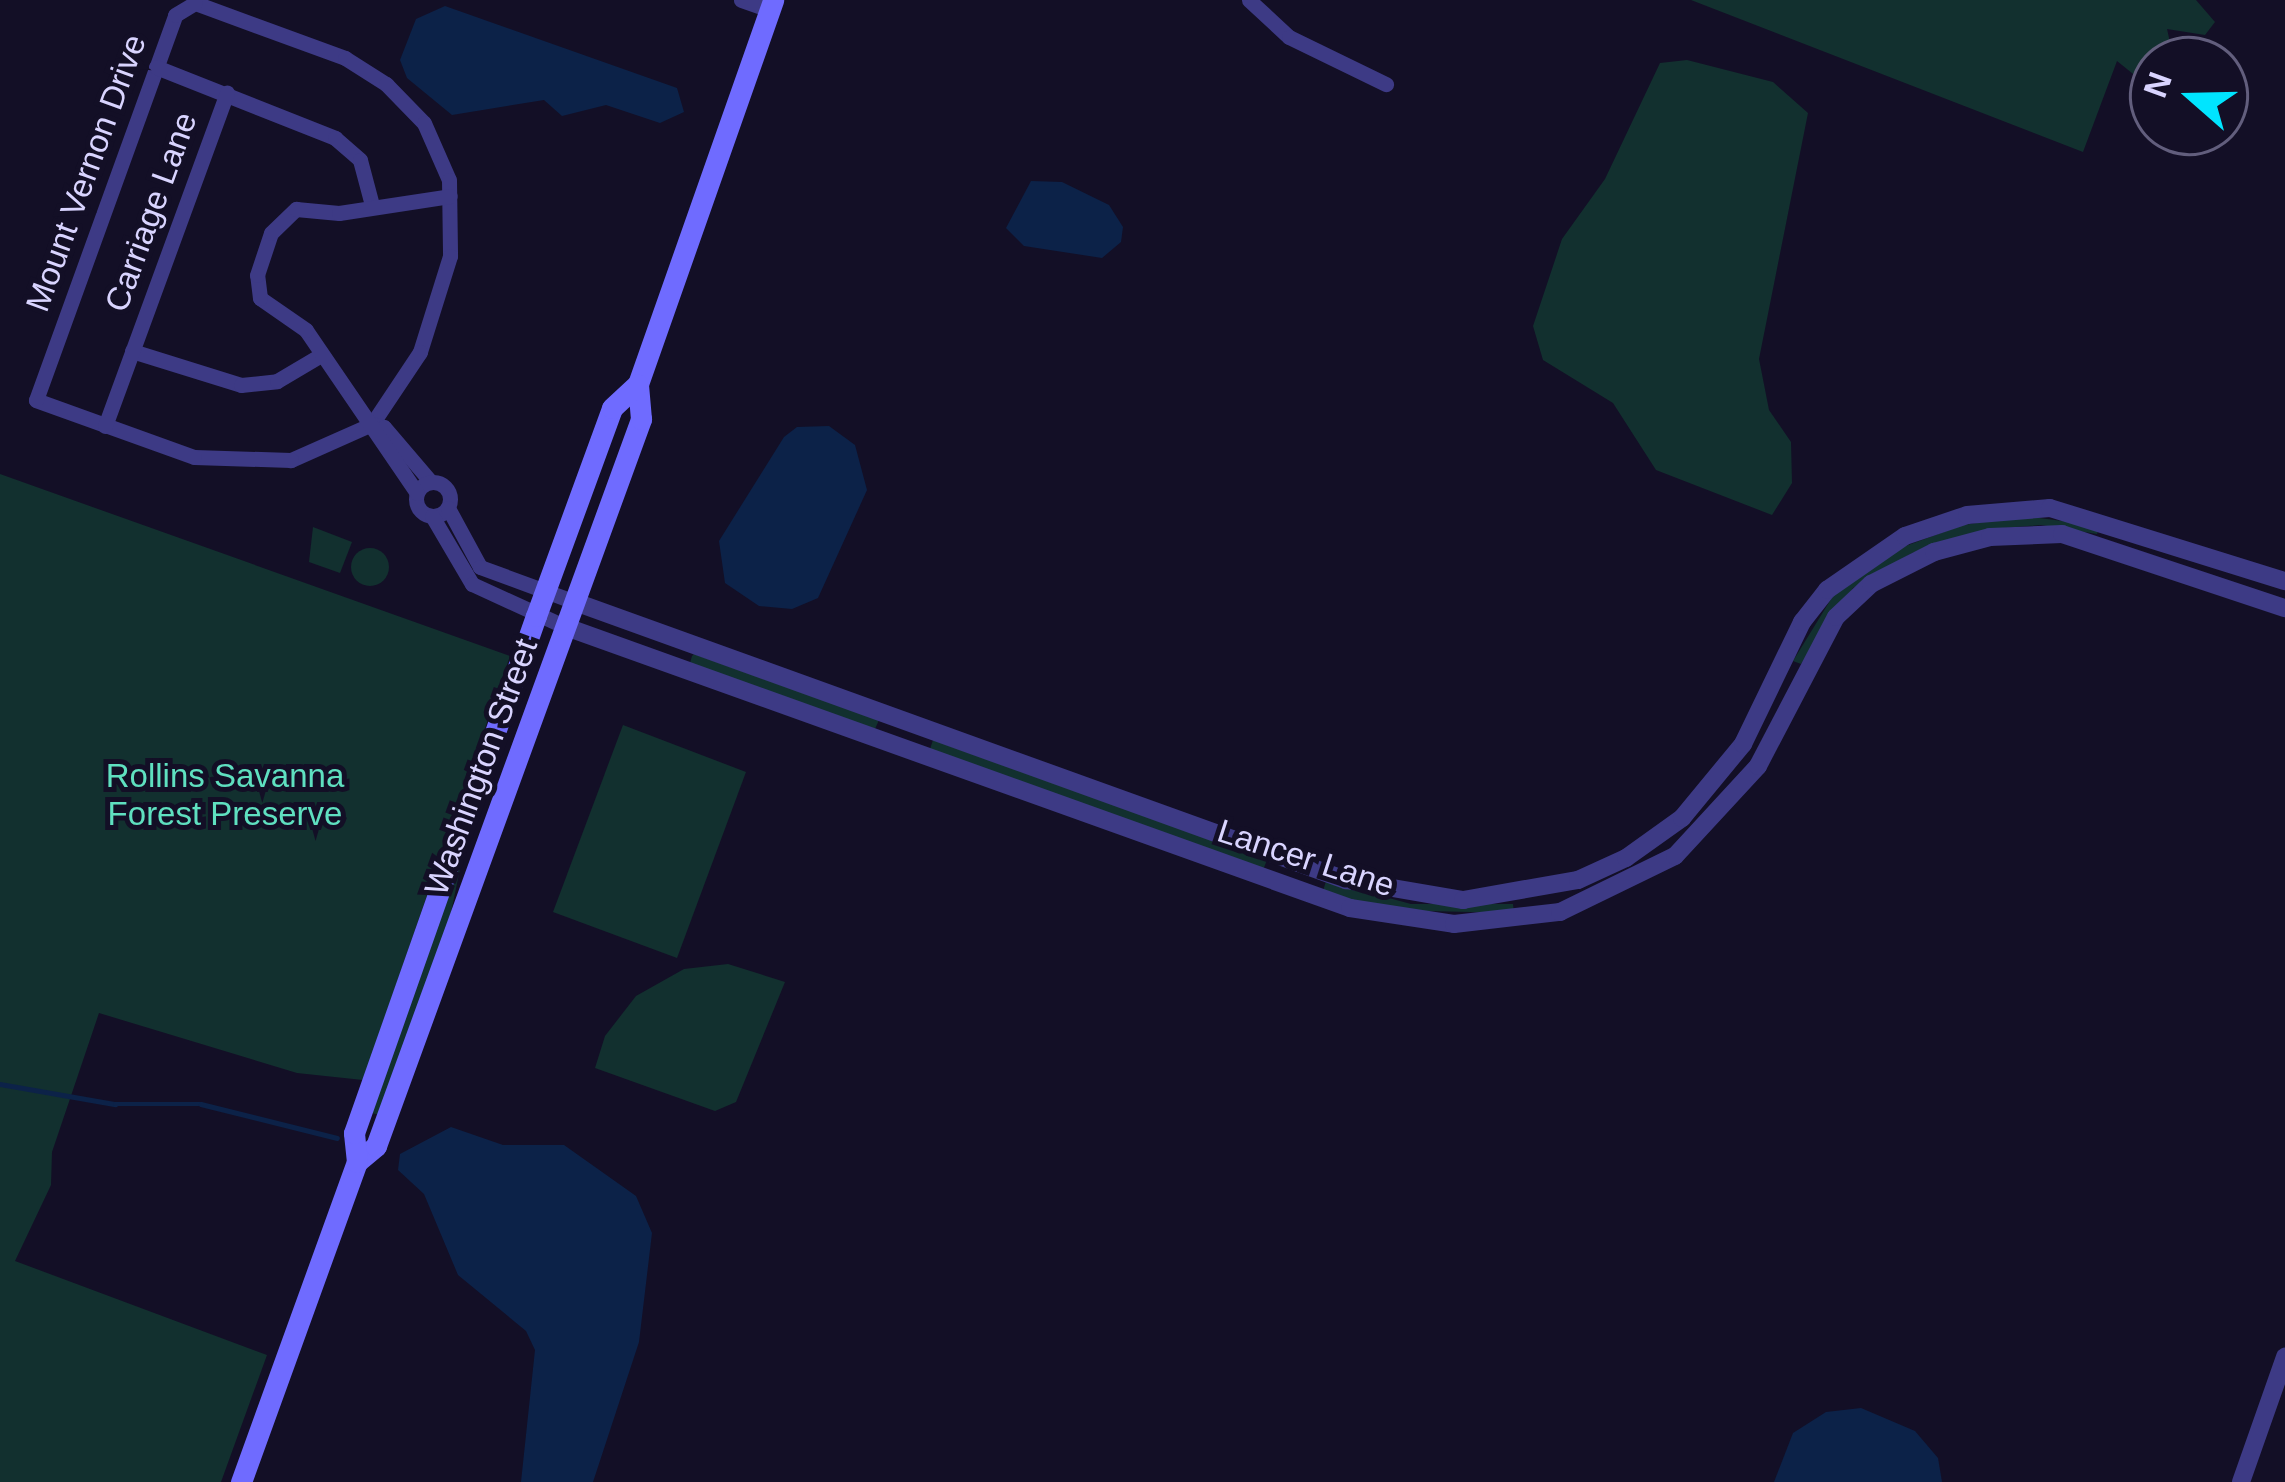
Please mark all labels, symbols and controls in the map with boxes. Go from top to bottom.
street label: Mount Vernon Drive [18,29,154,317]
north arrow [2129,36,2249,156]
text: N [2136,67,2179,102]
street label: Carriage Lane [97,107,205,317]
street label: Washington Street [416,633,546,901]
park label: Rollins Savanna Forest Preserve [106,756,344,834]
street label: Lancer Lane [1213,811,1399,905]

